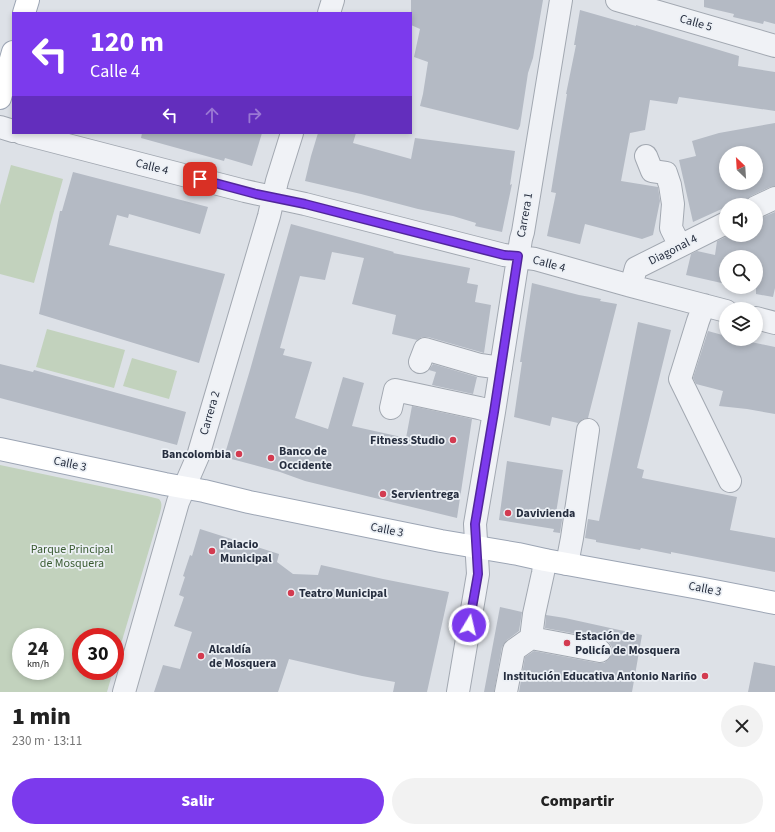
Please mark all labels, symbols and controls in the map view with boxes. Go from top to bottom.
street label: Calle 5 [678,10,714,36]
text: 120 m [90,22,164,62]
icon: left [24,28,76,80]
text: Calle 4 [90,59,140,84]
icon: left [159,104,181,126]
icon: ahead [201,104,223,126]
icon: right [243,104,265,126]
north arrow [719,146,763,190]
map controls [719,146,763,346]
street label: Calle 4 [134,155,170,179]
pin [183,162,217,196]
icon: arrive [189,168,211,190]
street label: Carrera 1 [513,191,537,239]
button: sound [719,198,763,242]
street label: Diagonal 4 [646,230,700,270]
button: search [719,250,763,294]
street label: Calle 4 [531,251,567,277]
button: layers [719,302,763,346]
street label: Carrera 2 [196,389,224,437]
place label: Fitness Studio [370,432,445,449]
marker: Fitness Studio [448,435,458,445]
place label: Banco de Occidente [279,443,332,474]
place label: Bancolombia [162,446,231,463]
marker: Bancolombia [234,449,244,459]
street label: Calle 3 [52,452,88,476]
marker: Banco de Occidente [266,453,276,463]
place label: Servientrega [391,486,459,503]
marker: Servientrega [378,489,388,499]
place label: Davivienda [516,505,575,522]
marker: Davivienda [503,508,513,518]
street label: Calle 3 [369,518,405,542]
place label: Palacio Municipal [220,536,272,567]
park label: Parque Principal de Mosquera [31,541,113,572]
marker: Palacio Municipal [207,546,217,556]
street label: Calle 3 [687,577,723,601]
place label: Teatro Municipal [299,585,387,602]
marker: Teatro Municipal [286,588,296,598]
position arrow [448,604,490,646]
speed limit sign: 30 [72,628,124,680]
place label: Estación de Policía de Mosquera [575,628,680,659]
text: 24 [27,635,49,663]
marker: Estación de Policía de Mosquera [562,638,572,648]
place label: Alcaldía de Mosquera [208,641,276,672]
marker: Alcaldía de Mosquera [196,651,206,661]
text: km/h [27,657,49,671]
place label: Institución Educativa Antonio Nariño [503,668,697,685]
marker: Institución Educativa Antonio Nariño [700,671,710,681]
text: 1 min [12,699,71,734]
button: close [721,705,763,747]
text: 230 m · 13:11 [12,732,82,750]
button: Salir [12,778,384,824]
button: Compartir [392,778,763,824]

